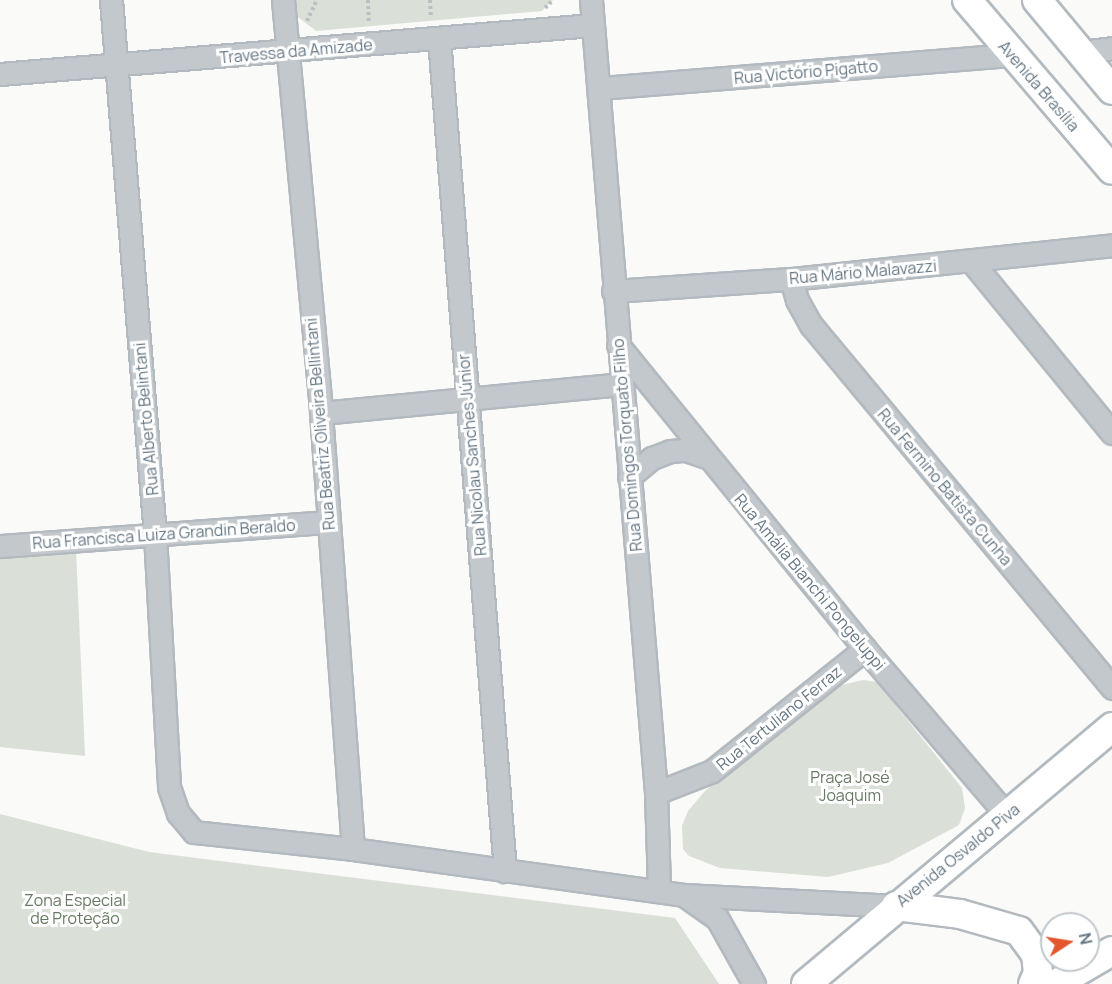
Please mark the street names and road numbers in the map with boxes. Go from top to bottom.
street label: Travessa da Amizade [219,35,373,67]
street label: Avenida Brasília [994,37,1084,135]
street label: Rua Victório Pigatto [733,56,879,88]
street label: Rua Mário Malavazzi [788,256,938,288]
street label: Rua Beatriz Oliveira Bellintani [301,317,339,531]
street label: Rua Domingos Torquato Filho [608,338,646,552]
street label: Rua Alberto Belintani [130,342,162,496]
street label: Rua Nicolau Sanches Júnior [454,353,490,557]
street label: Rua Fermino Batista Cunha [874,405,1016,569]
street label: Rua Amália Bianchi Pongeluppi [731,490,889,674]
street label: Rua Francisca Luiza Grandin Beraldo [32,515,296,553]
street label: Rua Tertuliano Ferraz [713,662,845,774]
street label: Avenida Osvaldo Piva [892,799,1024,911]

